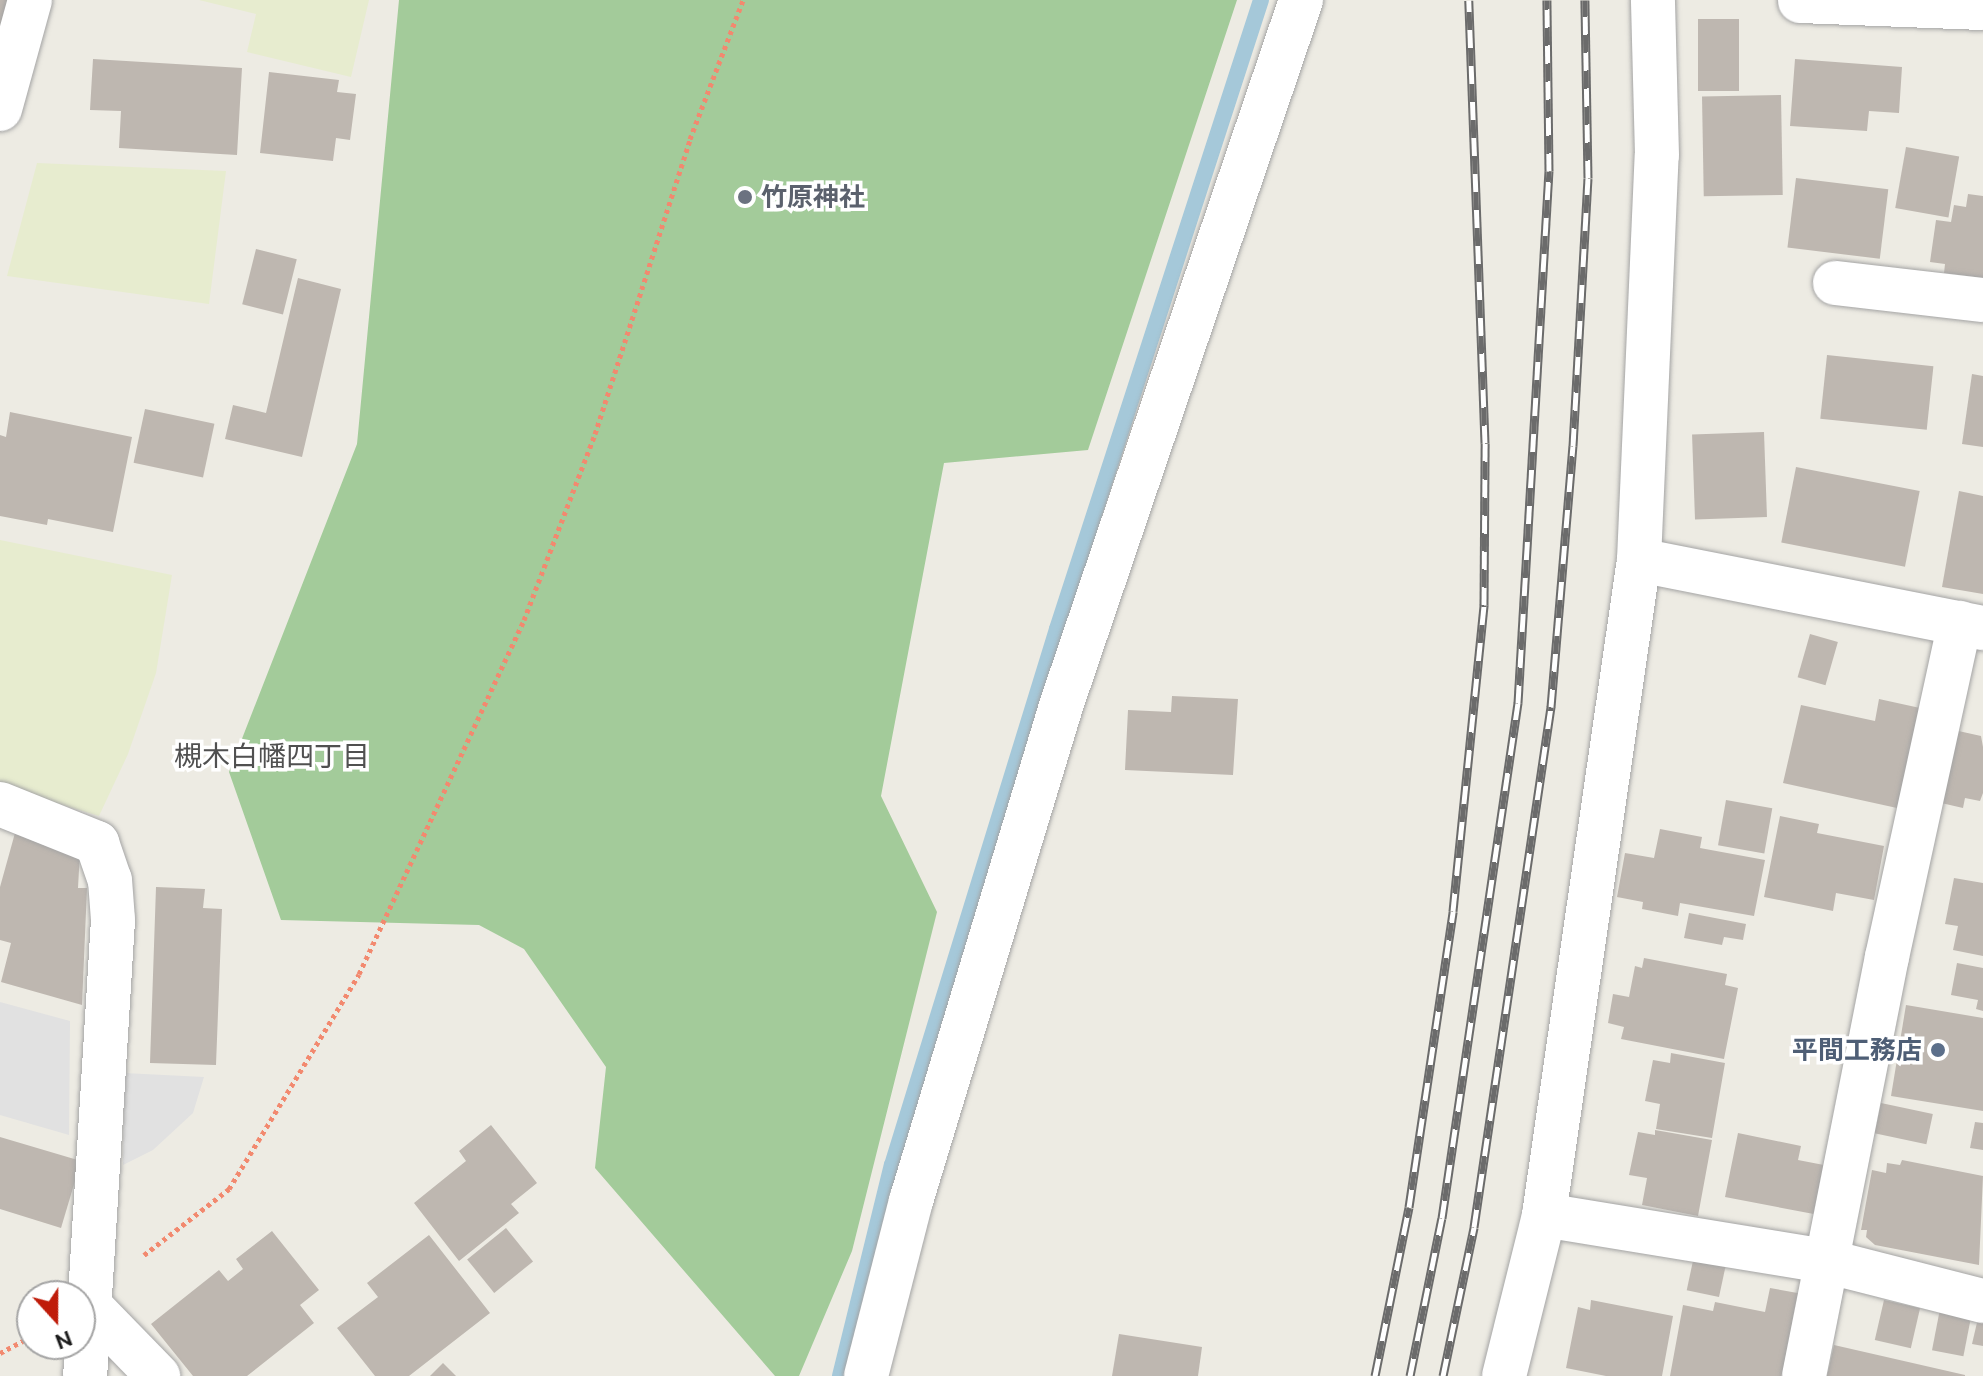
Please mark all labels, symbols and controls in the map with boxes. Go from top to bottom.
place label: 竹原神社 [761,181,865,213]
marker: 竹原神社 [736,188,754,206]
district label: 槻木白幡四丁目 [174,739,370,773]
place label: 平間工務店 [1792,1034,1922,1066]
marker: 平間工務店 [1929,1041,1947,1059]
north arrow [16,1280,96,1360]
text: N [52,1326,76,1356]

